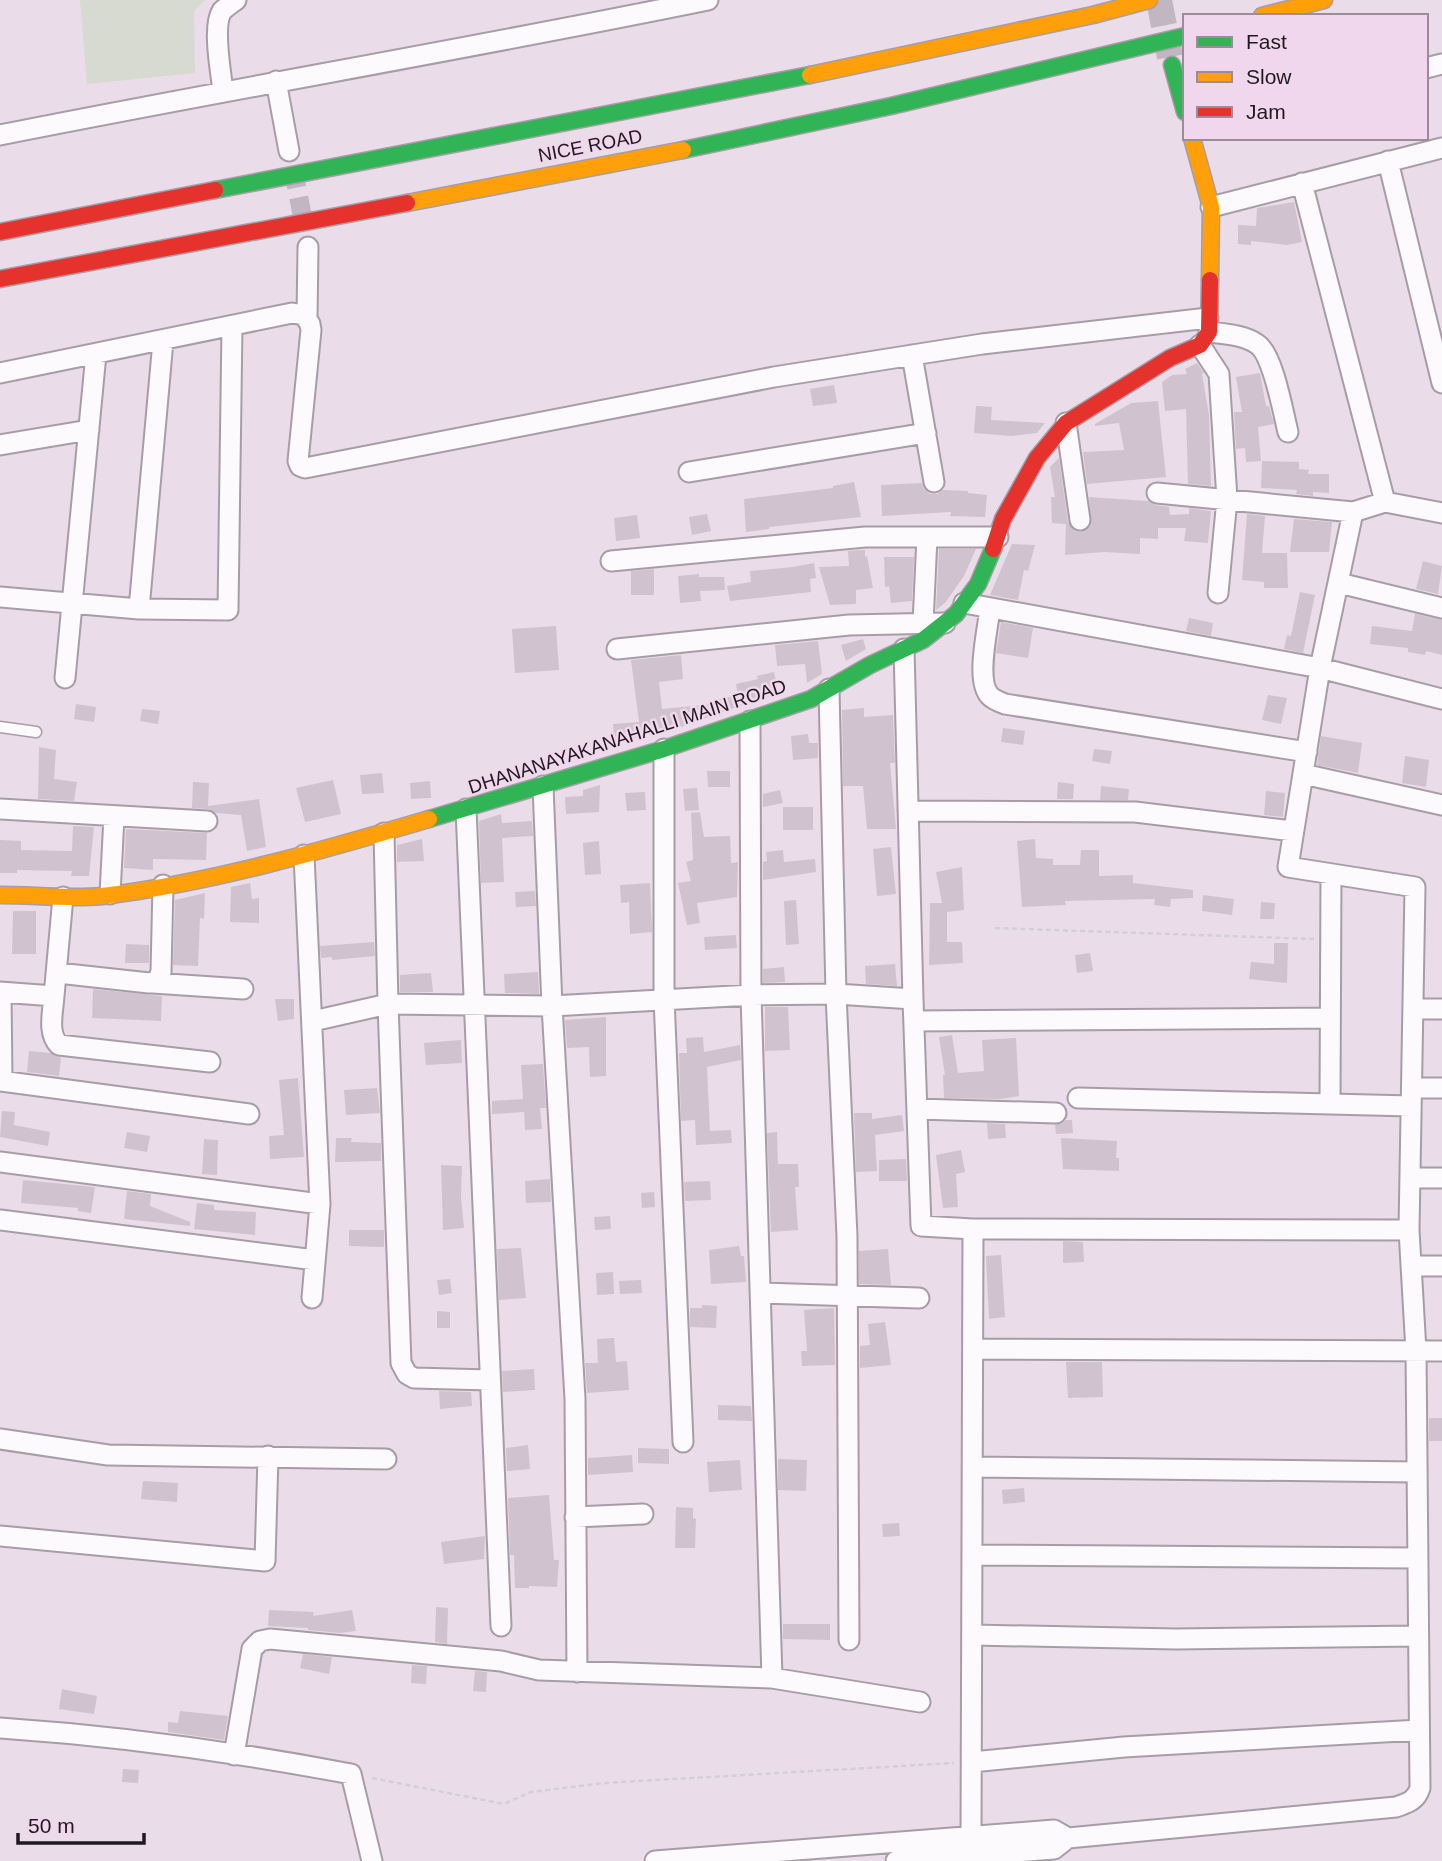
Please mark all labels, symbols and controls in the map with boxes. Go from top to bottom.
legend [1183,14,1428,140]
text: Fast [1246,30,1287,53]
text: Slow [1246,65,1292,88]
text: Jam [1246,100,1286,123]
street label: NICE ROAD [536,125,644,166]
street label: DHANANAYAKANAHALLI MAIN ROAD [466,675,789,798]
scale bar [18,1801,144,1845]
text: 50 m [28,1814,75,1837]

